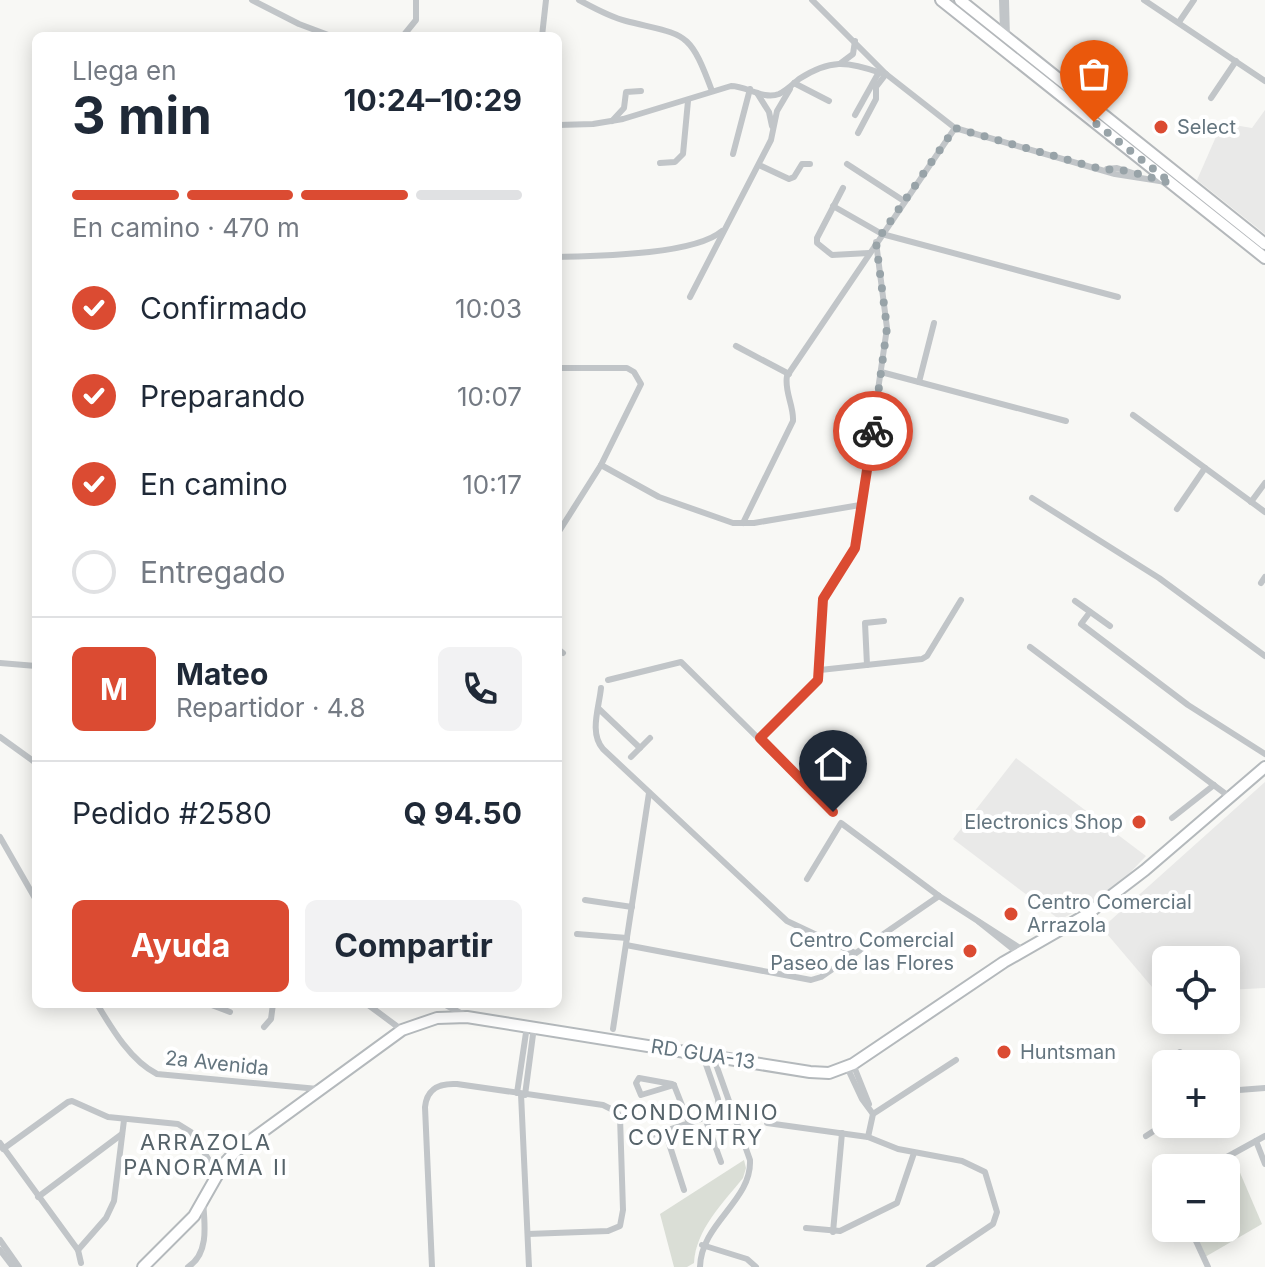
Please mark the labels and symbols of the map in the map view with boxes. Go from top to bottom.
pin [1060,40,1128,122]
place label: Select [1177,115,1236,139]
marker: Select [1152,118,1170,136]
courier [833,391,913,471]
pin [799,730,867,812]
place label: Electronics Shop [964,810,1123,834]
marker: Electronics Shop [1130,813,1148,831]
place label: Centro Comercial Arrazola [1027,890,1192,937]
marker: Centro Comercial Arrazola [1002,905,1020,923]
place label: Centro Comercial Paseo de las Flores [770,928,954,975]
marker: Centro Comercial Paseo de las Flores [961,942,979,960]
street label: RD GUA-13 [649,1034,757,1074]
place label: Huntsman [1020,1040,1116,1064]
marker: Huntsman [995,1043,1013,1061]
street label: 2a Avenida [164,1046,270,1080]
district label: CONDOMINIO COVENTRY [612,1099,780,1150]
district label: ARRAZOLA PANORAMA II [123,1129,289,1180]

